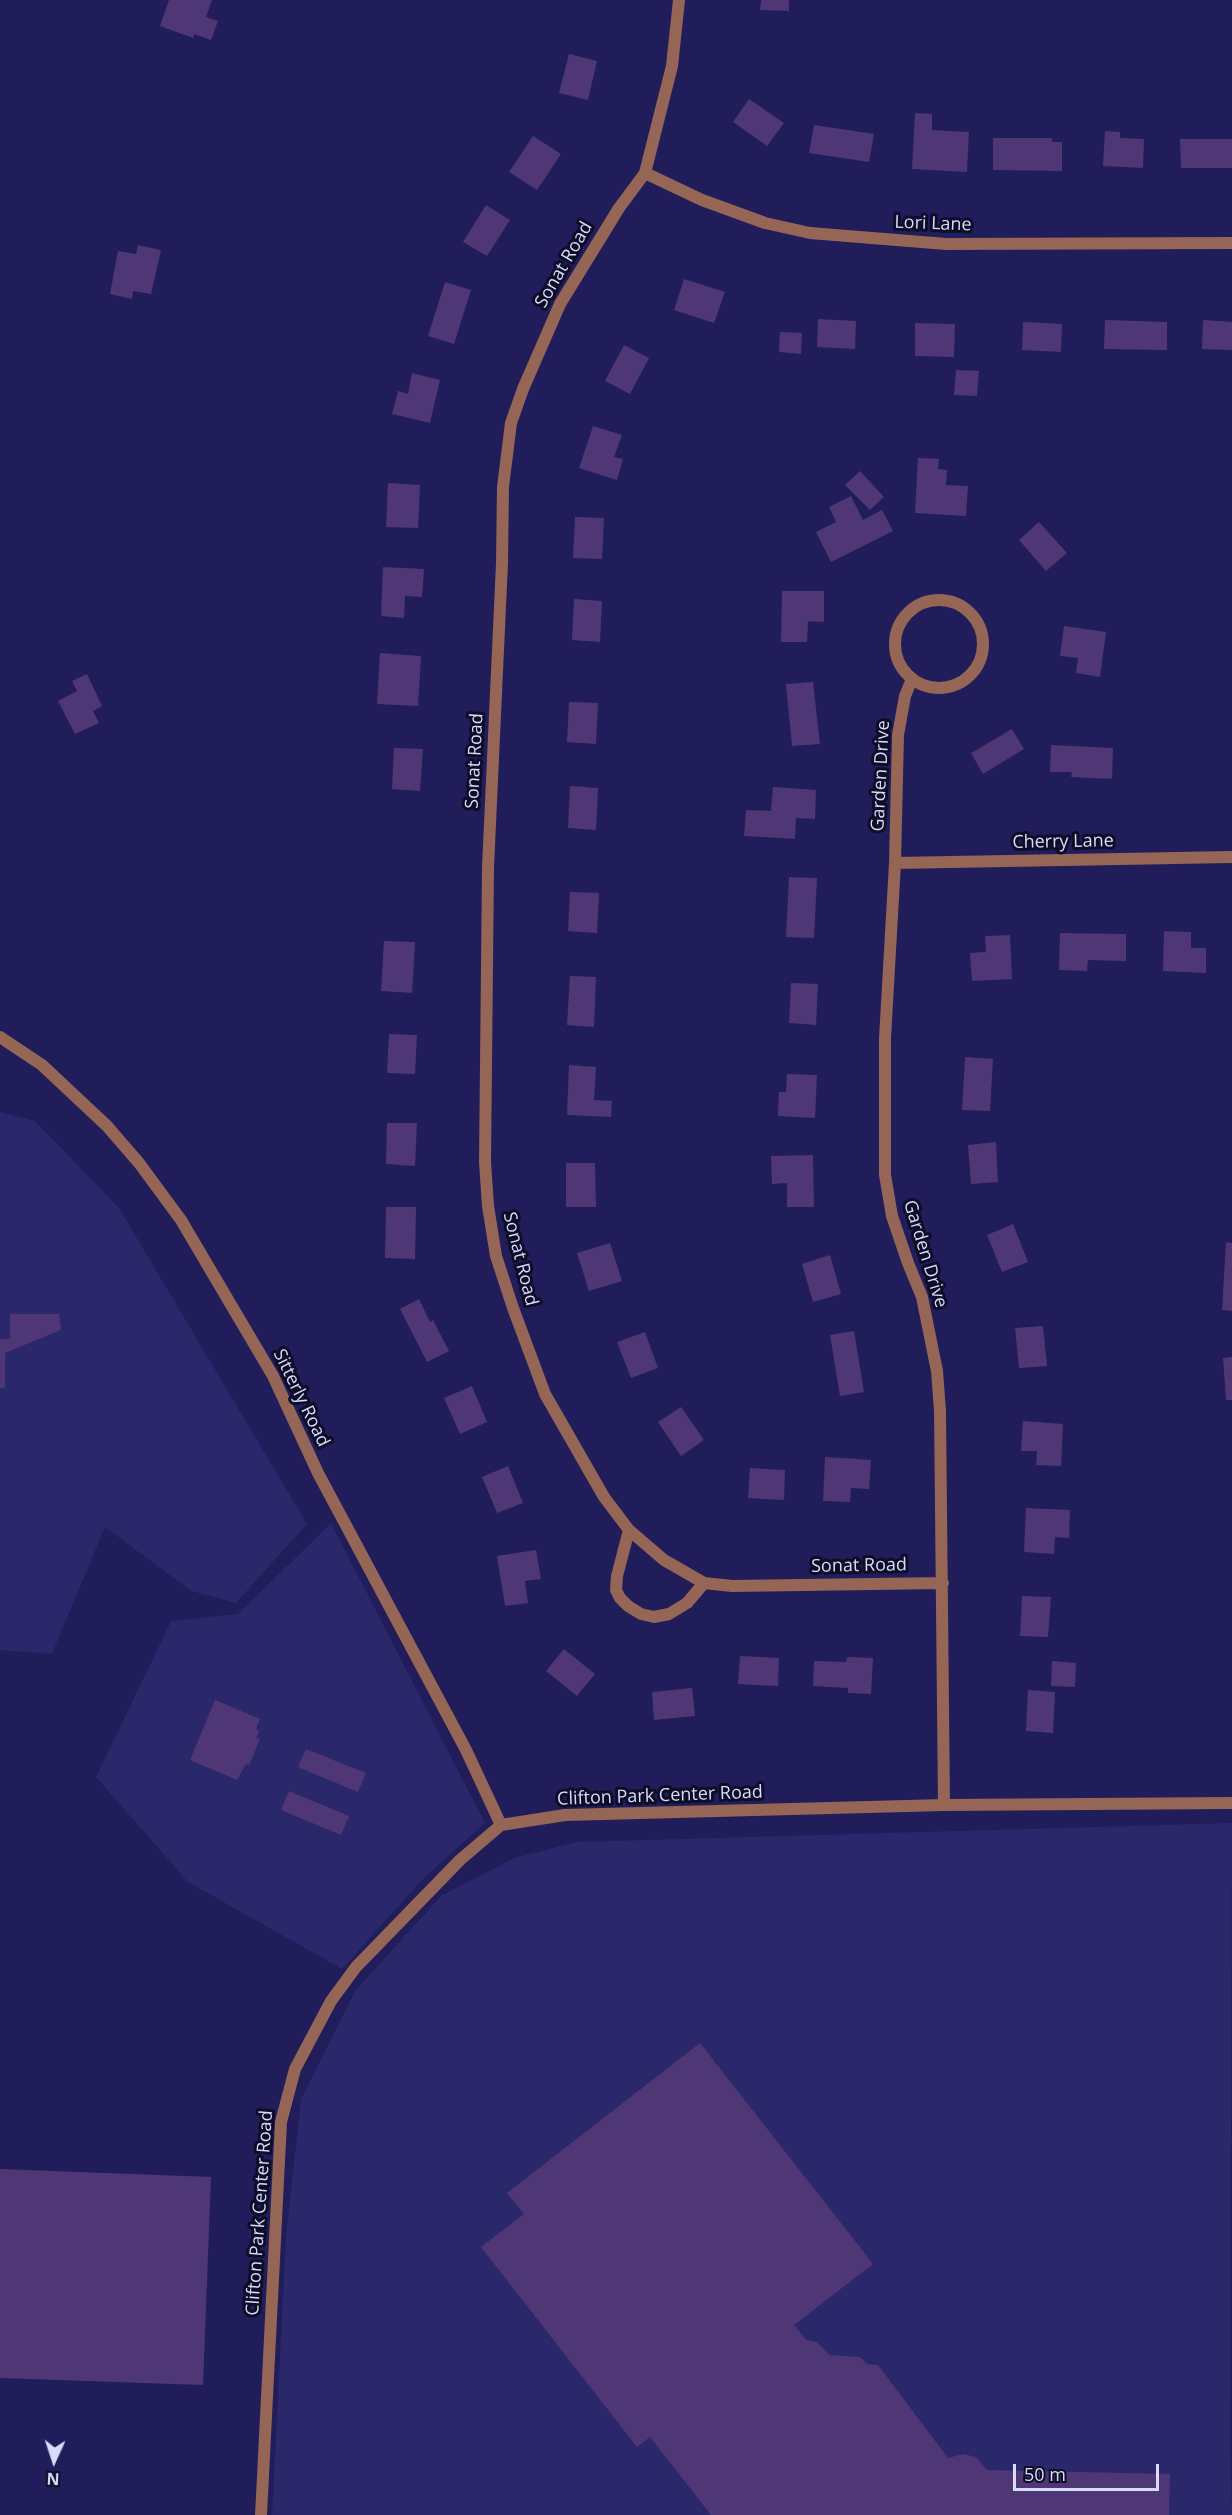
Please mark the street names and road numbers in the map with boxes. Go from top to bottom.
street label: Lori Lane [894,212,972,236]
street label: Sonat Road [531,218,597,312]
street label: Sonat Road [462,713,488,809]
street label: Garden Drive [867,720,895,832]
street label: Cherry Lane [1012,830,1114,854]
street label: Garden Drive [898,1198,952,1310]
street label: Sonat Road [498,1210,542,1308]
street label: Sitterly Road [268,1346,334,1450]
street label: Sonat Road [811,1554,907,1578]
street label: Clifton Park Center Road [557,1782,763,1810]
street label: Clifton Park Center Road [242,2110,278,2316]

